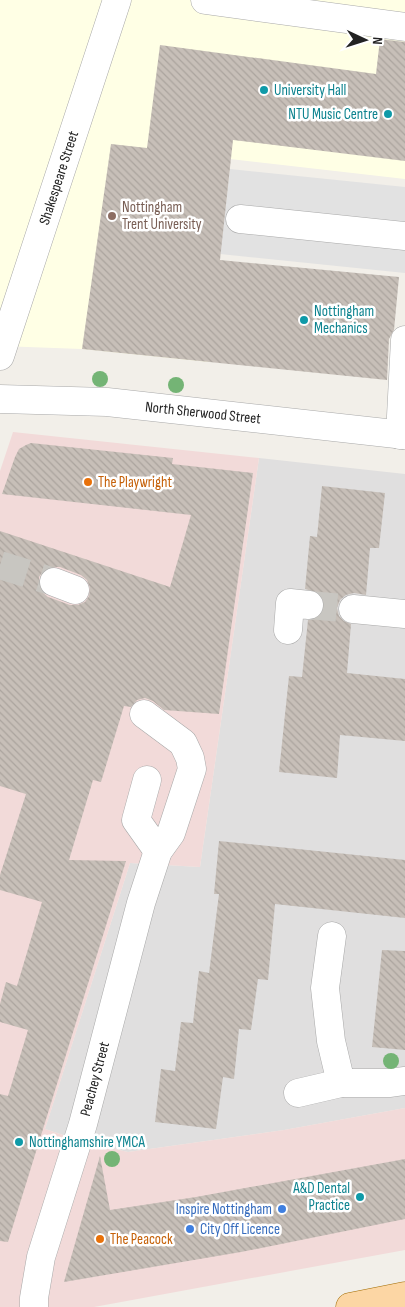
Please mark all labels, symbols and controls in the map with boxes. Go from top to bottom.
north arrow [340,15,390,65]
text: N [369,37,386,45]
place label: University Hall [274,81,346,100]
marker: University Hall [258,84,270,96]
place label: NTU Music Centre [288,105,378,124]
marker: NTU Music Centre [382,108,394,120]
street label: Shakespeare Street [35,128,83,227]
place label: Nottingham Trent University [122,198,202,234]
marker: Nottingham Trent University [106,210,118,222]
place label: Nottingham Mechanics [314,302,374,338]
marker: Nottingham Mechanics [298,314,310,326]
street label: North Sherwood Street [144,397,262,429]
place label: The Playwright [98,473,172,492]
marker: The Playwright [82,476,94,488]
street label: Peachey Street [76,1039,114,1118]
place label: Nottinghamshire YMCA [29,1133,146,1152]
marker: Nottinghamshire YMCA [13,1136,25,1148]
place label: A&D Dental Practice [292,1179,350,1215]
marker: A&D Dental Practice [354,1191,366,1203]
place label: Inspire Nottingham [176,1200,272,1219]
marker: Inspire Nottingham [276,1203,288,1215]
place label: City Off Licence [200,1220,280,1239]
marker: City Off Licence [184,1223,196,1235]
place label: The Peacock [110,1230,173,1249]
marker: The Peacock [94,1233,106,1245]

